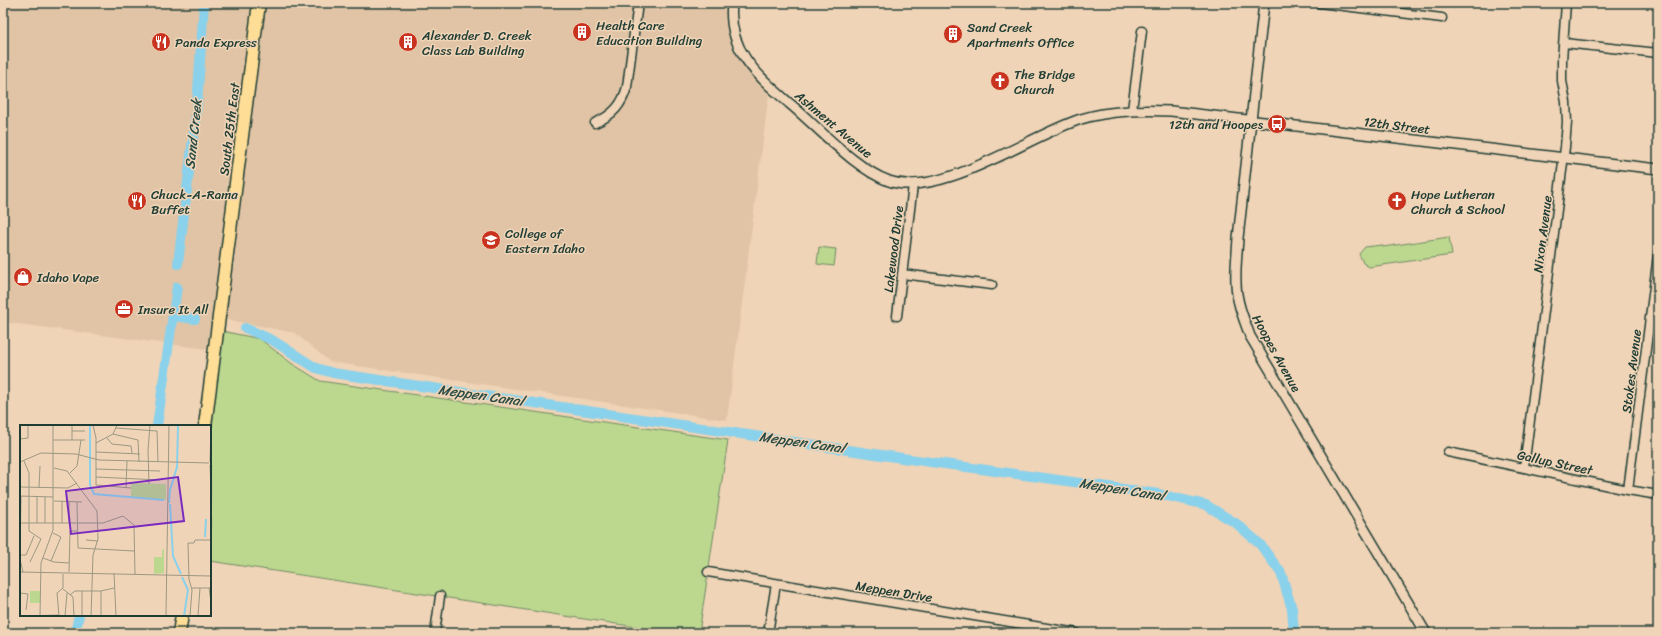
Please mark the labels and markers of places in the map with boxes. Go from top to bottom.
place label: Health Care Education Building [596,14,703,52]
place label: Sand Creek Apartments Office [966,16,1075,54]
building icon: Health Care Education Building [571,21,593,43]
building icon: Sand Creek Apartments Office [942,23,964,45]
place label: Alexander D. Creek Class Lab Building [421,24,532,62]
restaurant icon: Panda Express [150,31,172,53]
place label: Panda Express [175,31,258,54]
building icon: Alexander D. Creek Class Lab Building [397,31,419,53]
place label: The Bridge Church [1014,63,1075,101]
church icon: The Bridge Church [989,70,1011,92]
place label: 12th and Hoopes [1169,113,1264,136]
bus stop icon: 12th and Hoopes [1266,113,1288,135]
place label: Chuck-A-Rama Buffet [151,183,238,221]
place label: Hope Lutheran Church & School [1411,183,1505,221]
restaurant icon: Chuck-A-Rama Buffet [126,190,148,212]
church icon: Hope Lutheran Church & School [1386,190,1408,212]
place label: College of Eastern Idaho [505,222,585,260]
school or university icon: College of Eastern Idaho [480,229,502,251]
shop icon: Idaho Vape [12,266,34,288]
place label: Idaho Vape [36,266,100,289]
office icon: Insure It All [113,298,135,320]
place label: Insure It All [137,298,209,321]

